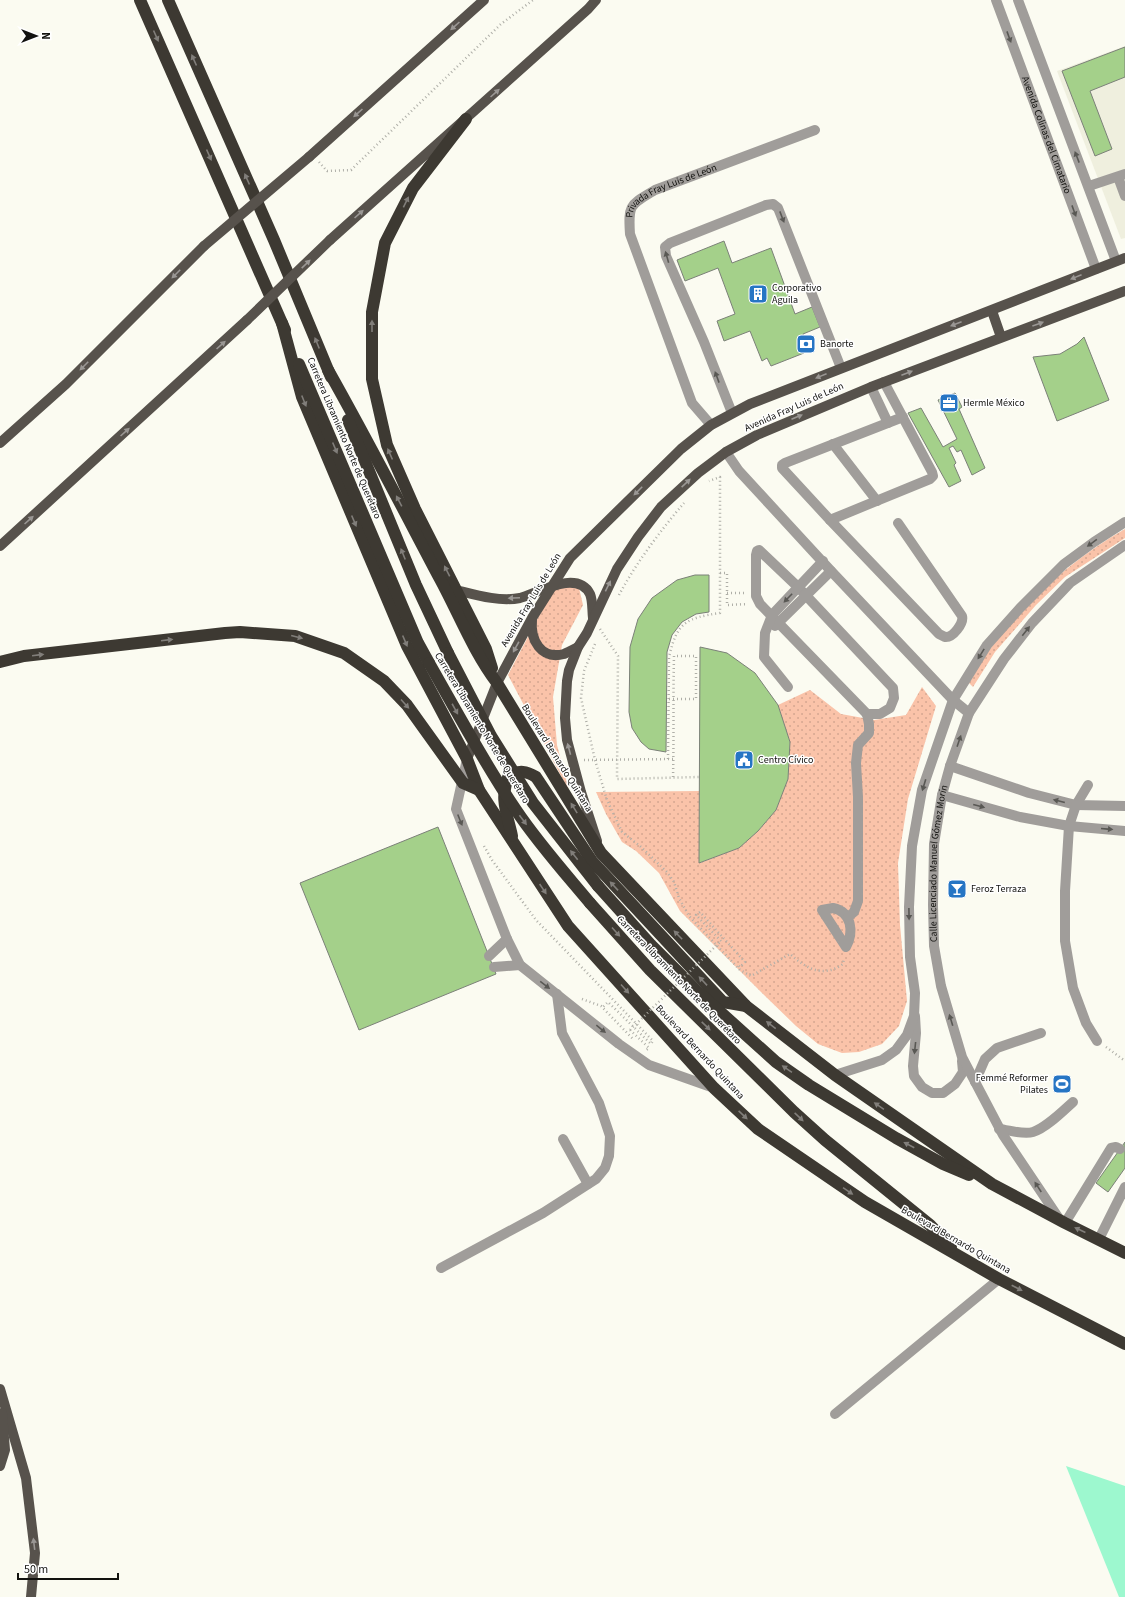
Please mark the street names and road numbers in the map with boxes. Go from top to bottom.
street label: Avenida Colinas del Cimatario [1018,74,1074,196]
street label: Privada Fray Luis de León [622,160,719,218]
street label: Carretera Libramiento Norte de Querétaro [304,355,384,521]
street label: Avenida Fray Luis de León [742,379,846,435]
street label: Avenida Fray Luis de León [497,550,565,650]
street label: Carretera Libramiento Norte de Querétaro [431,650,533,806]
street label: Boulevard Bernardo Quintana [518,701,596,815]
street label: Calle Licenciado Manuel Gómez Morín [926,783,951,942]
street label: Carretera Libramiento Norte de Querétaro [613,912,745,1048]
street label: Boulevard Bernardo Quintana [652,1002,748,1102]
street label: Boulevard Bernardo Quintana [899,1203,1013,1277]

